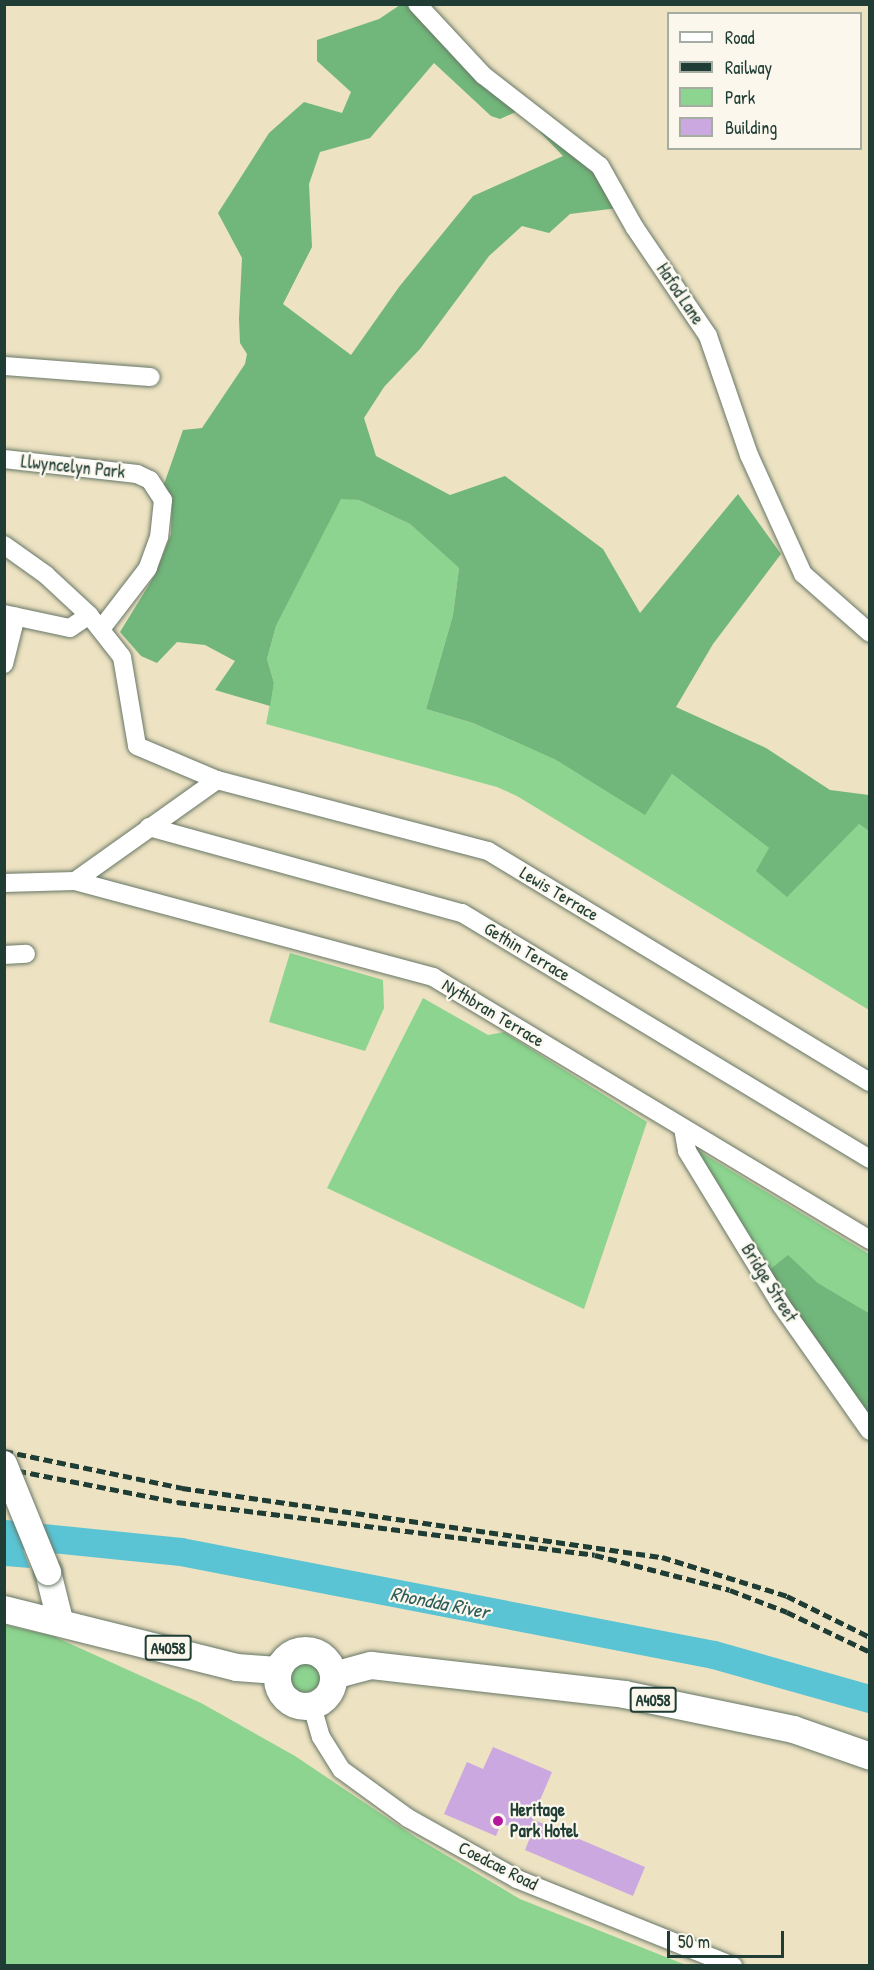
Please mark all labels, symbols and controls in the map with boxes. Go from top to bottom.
legend [667,12,862,150]
text: Road [725,25,755,50]
text: Railway [725,55,772,80]
text: Park [725,85,755,110]
text: Building [725,115,777,140]
street label: Hafod Lane [652,259,708,329]
street label: Llwyncelyn Park [20,451,126,483]
street label: Lewis Terrace [516,862,602,926]
street label: Gethin Terrace [480,918,574,986]
street label: Nythbran Terrace [438,974,548,1052]
street label: Bridge Street [736,1240,802,1326]
water label: Rhondda River [389,1581,491,1623]
road number: A4058 [144,1635,192,1661]
road number: A4058 [629,1687,677,1713]
place label: Heritage Park Hotel [510,1800,578,1842]
marker: Heritage Park Hotel [491,1814,505,1828]
street label: Coedcae Road [455,1837,541,1895]
scale bar [670,1919,787,1957]
text: 50 m [678,1929,710,1954]

